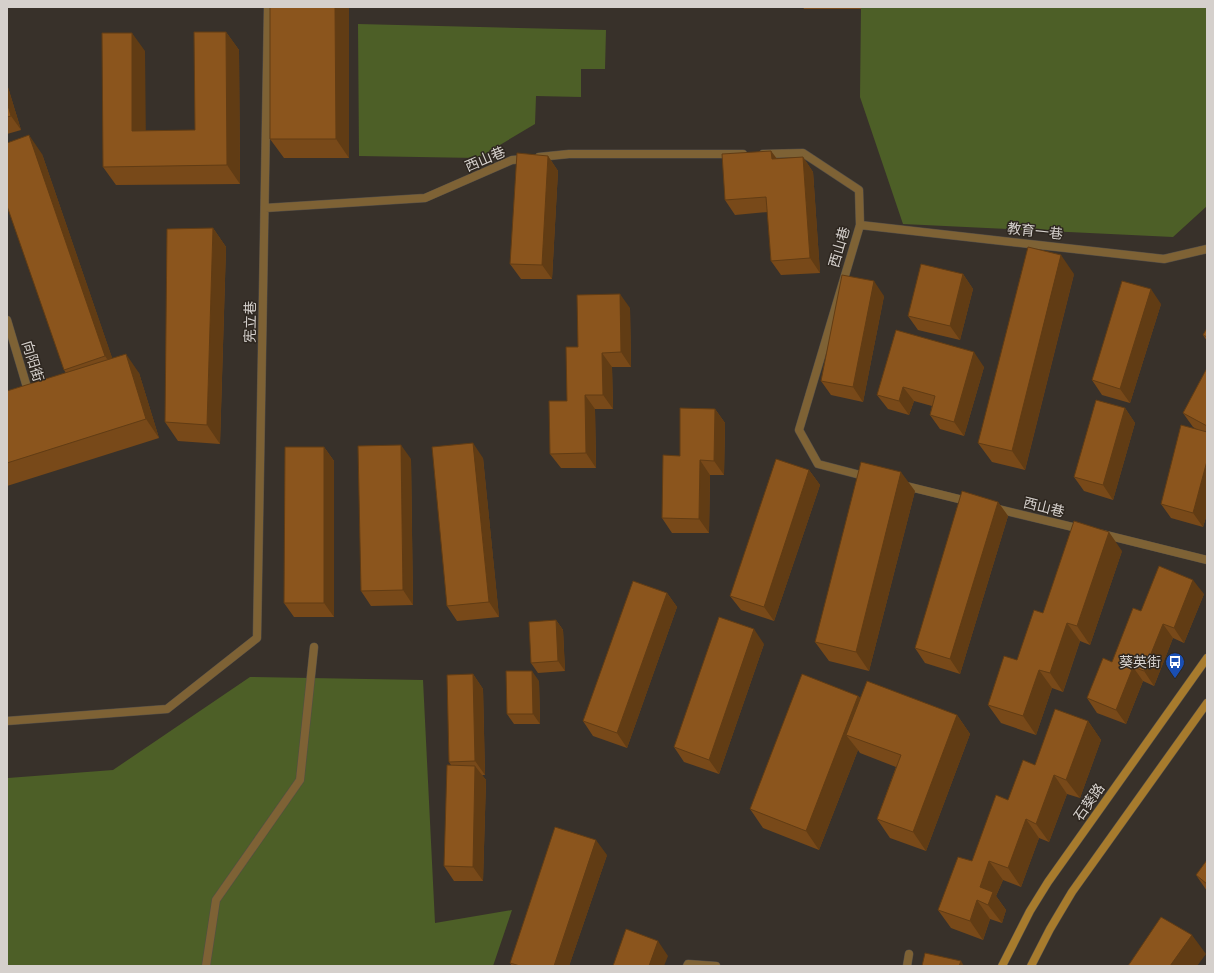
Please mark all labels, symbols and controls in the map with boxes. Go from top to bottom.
street label: 西山巷 [463,143,508,175]
street label: 教育一巷 [1006,220,1064,243]
street label: 西山巷 [826,225,853,270]
street label: 宪立巷 [242,301,259,343]
street label: 向阳街 [18,339,47,384]
street label: 西山巷 [1021,494,1066,521]
bus stop icon: 葵英街 [1164,651,1186,679]
place label: 葵英街 [1119,654,1161,671]
street label: 石葵路 [1070,780,1108,824]

